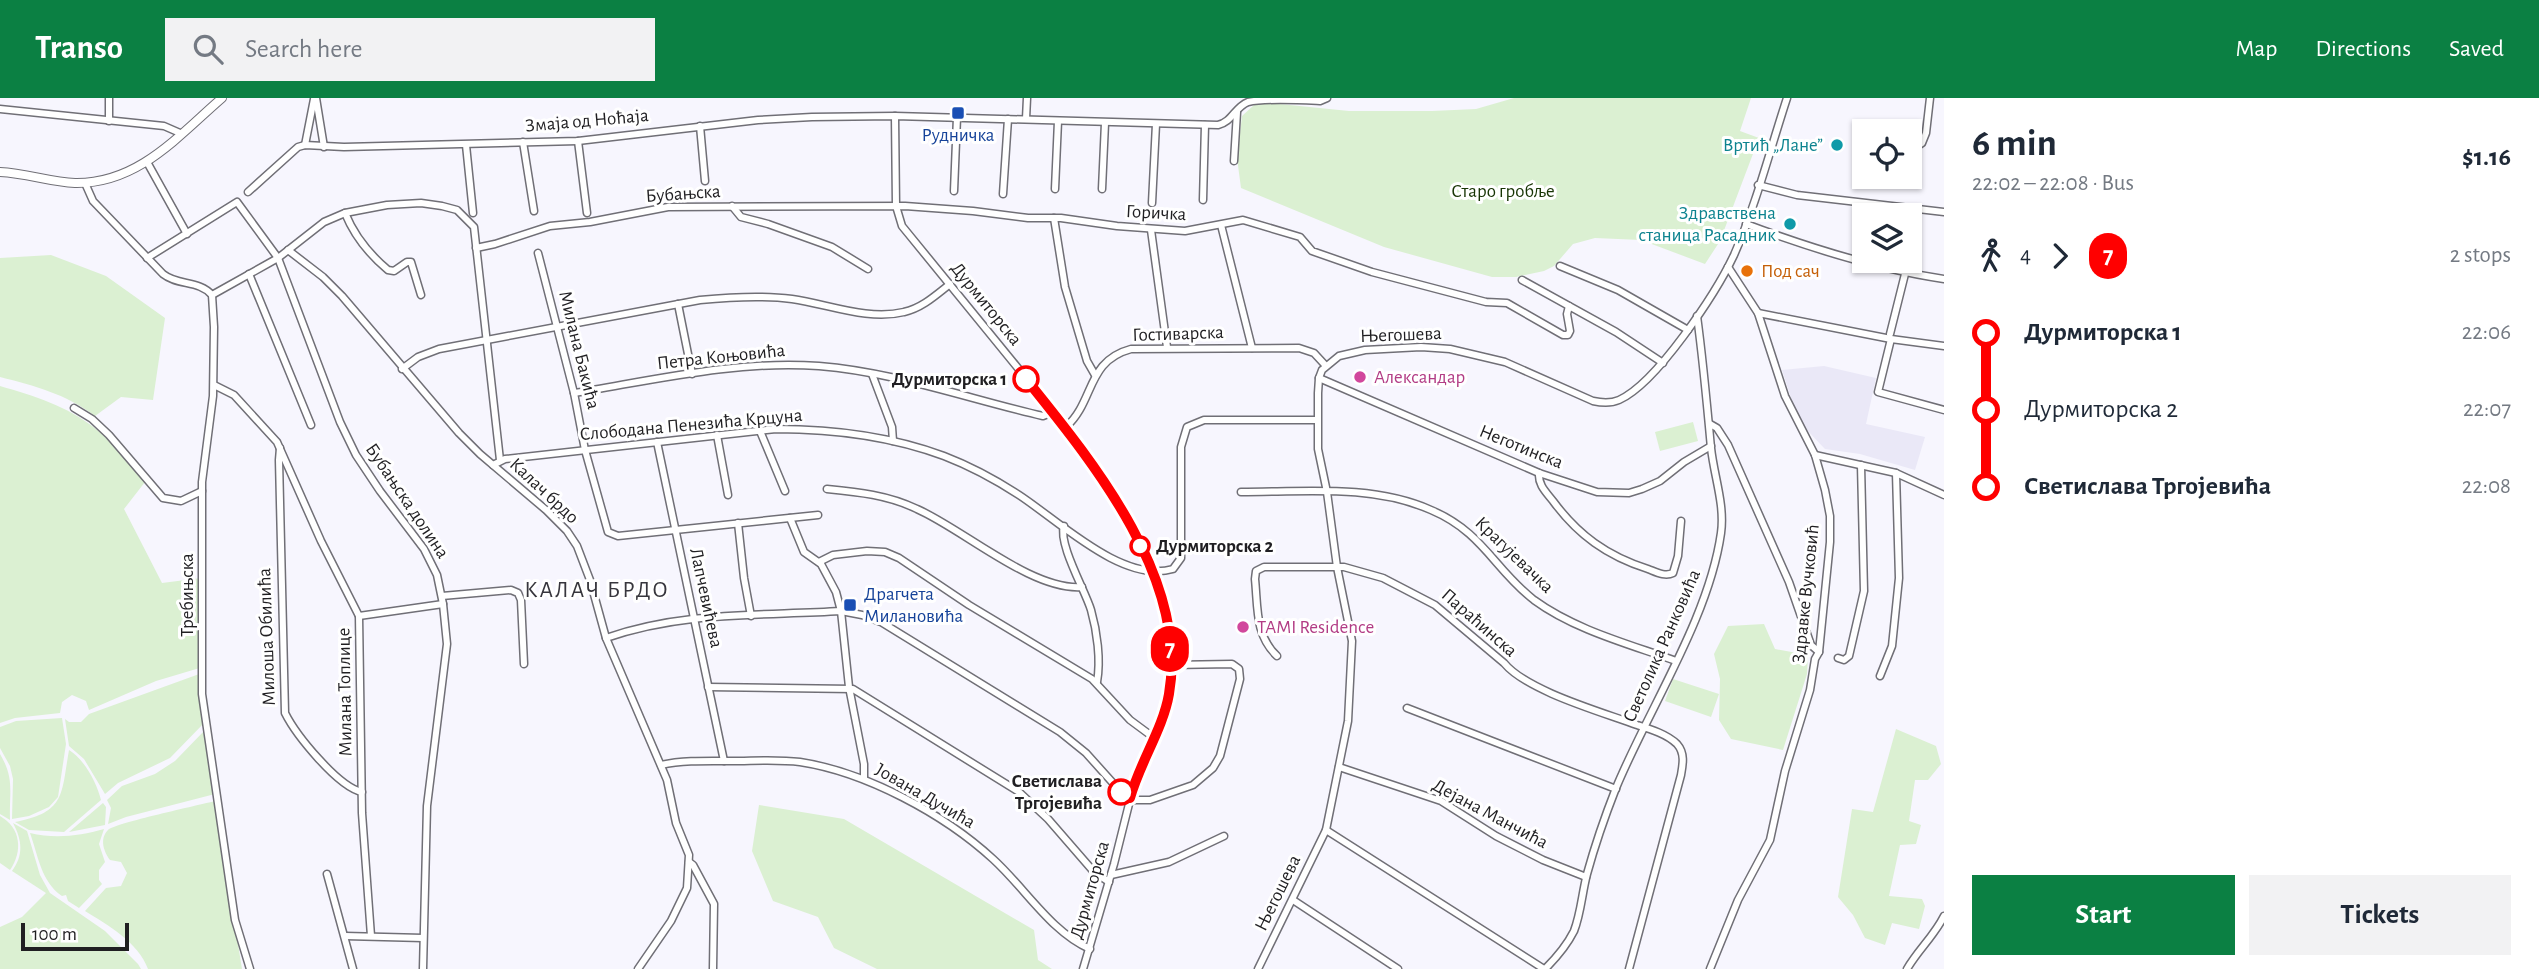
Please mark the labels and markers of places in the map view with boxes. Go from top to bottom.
marker: Рудничка [950,105,966,121]
place label: Рудничка [922,126,995,145]
place label: Вртић „Лане” [1723,136,1823,155]
marker: Вртић „Лане” [1829,137,1845,153]
place label: Здравствена станица Расадник [1639,204,1776,245]
marker: Здравствена станица Расадник [1782,216,1798,232]
place label: Под сач [1761,262,1820,281]
marker: Под сач [1739,263,1755,279]
marker: Дурмиторска 1 [1013,366,1039,392]
place label: Александар [1374,368,1465,387]
marker: Александар [1352,369,1368,385]
place label: Дурмиторска 1 [892,370,1007,389]
marker: Дурмиторска 2 [1130,536,1150,556]
place label: Дурмиторска 2 [1156,537,1273,556]
place label: Драгчета Милановића [864,585,964,626]
marker: Драгчета Милановића [842,597,858,613]
place label: TAMI Residence [1257,618,1374,637]
marker: TAMI Residence [1235,619,1251,635]
place label: Светислава Тргојевића [1012,772,1102,813]
marker: Светислава Тргојевића [1108,779,1134,805]

